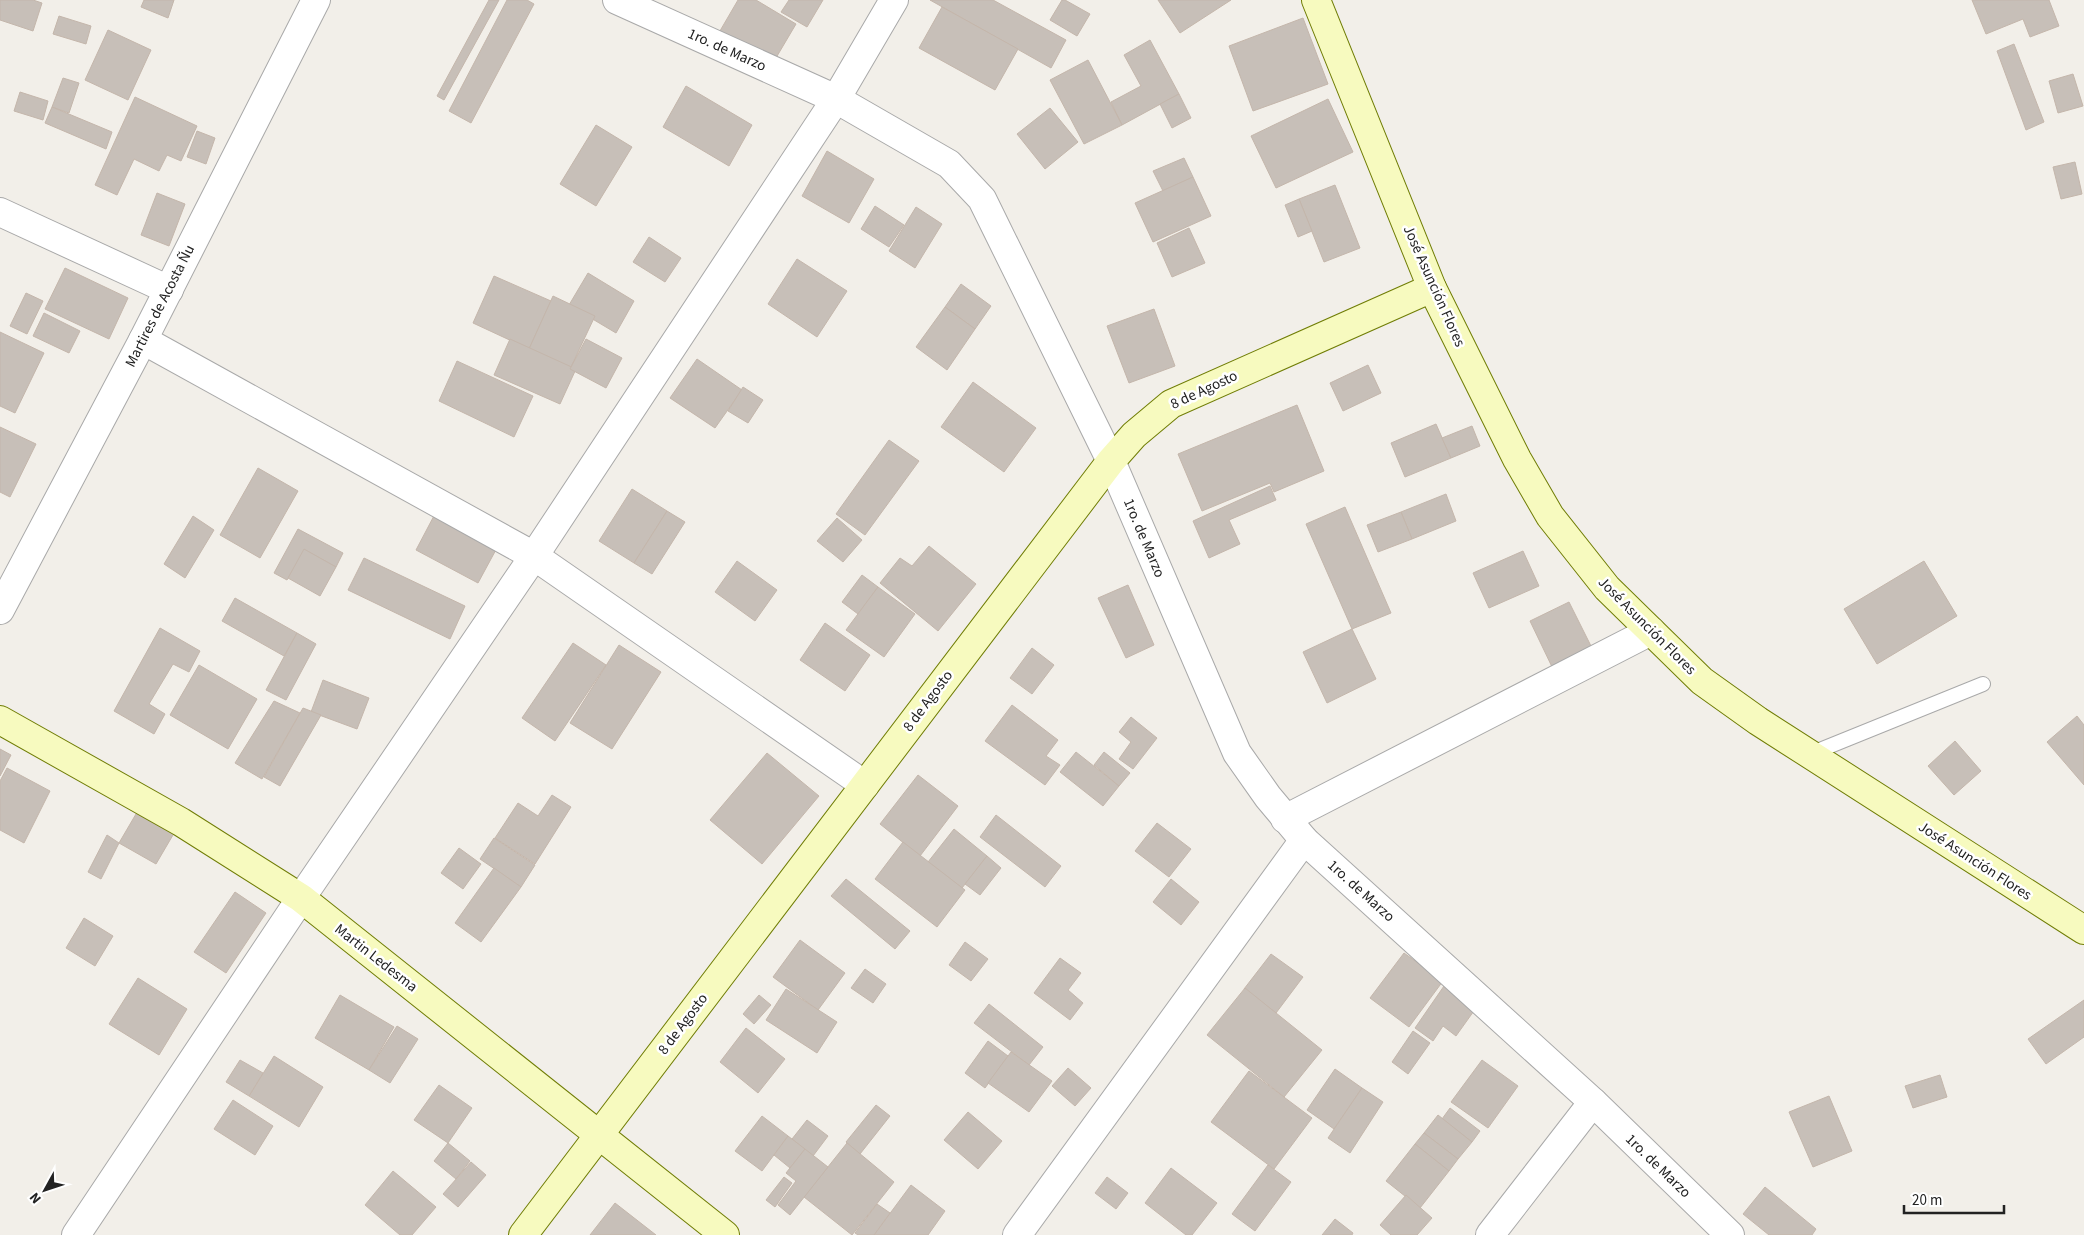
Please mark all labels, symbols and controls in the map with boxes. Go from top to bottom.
street label: 1ro. de Marzo [684,23,770,77]
street label: José Asunción Flores [1398,222,1470,350]
street label: Martires de Acosta Ñu [120,241,200,371]
street label: 8 de Agosto [1167,365,1241,415]
street label: 1ro. de Marzo [1118,495,1170,581]
street label: José Asunción Flores [1593,572,1701,680]
street label: 8 de Agosto [898,666,958,736]
street label: José Asunción Flores [1914,816,2036,906]
street label: 1ro. de Marzo [1323,855,1399,927]
street label: Martin Ledesma [330,919,422,997]
street label: 8 de Agosto [653,989,713,1059]
street label: 1ro. de Marzo [1621,1129,1695,1203]
north arrow [20,1165,70,1215]
scale bar [1904,1182,2004,1214]
text: N [25,1188,46,1208]
text: 20 m [1912,1190,1942,1211]

